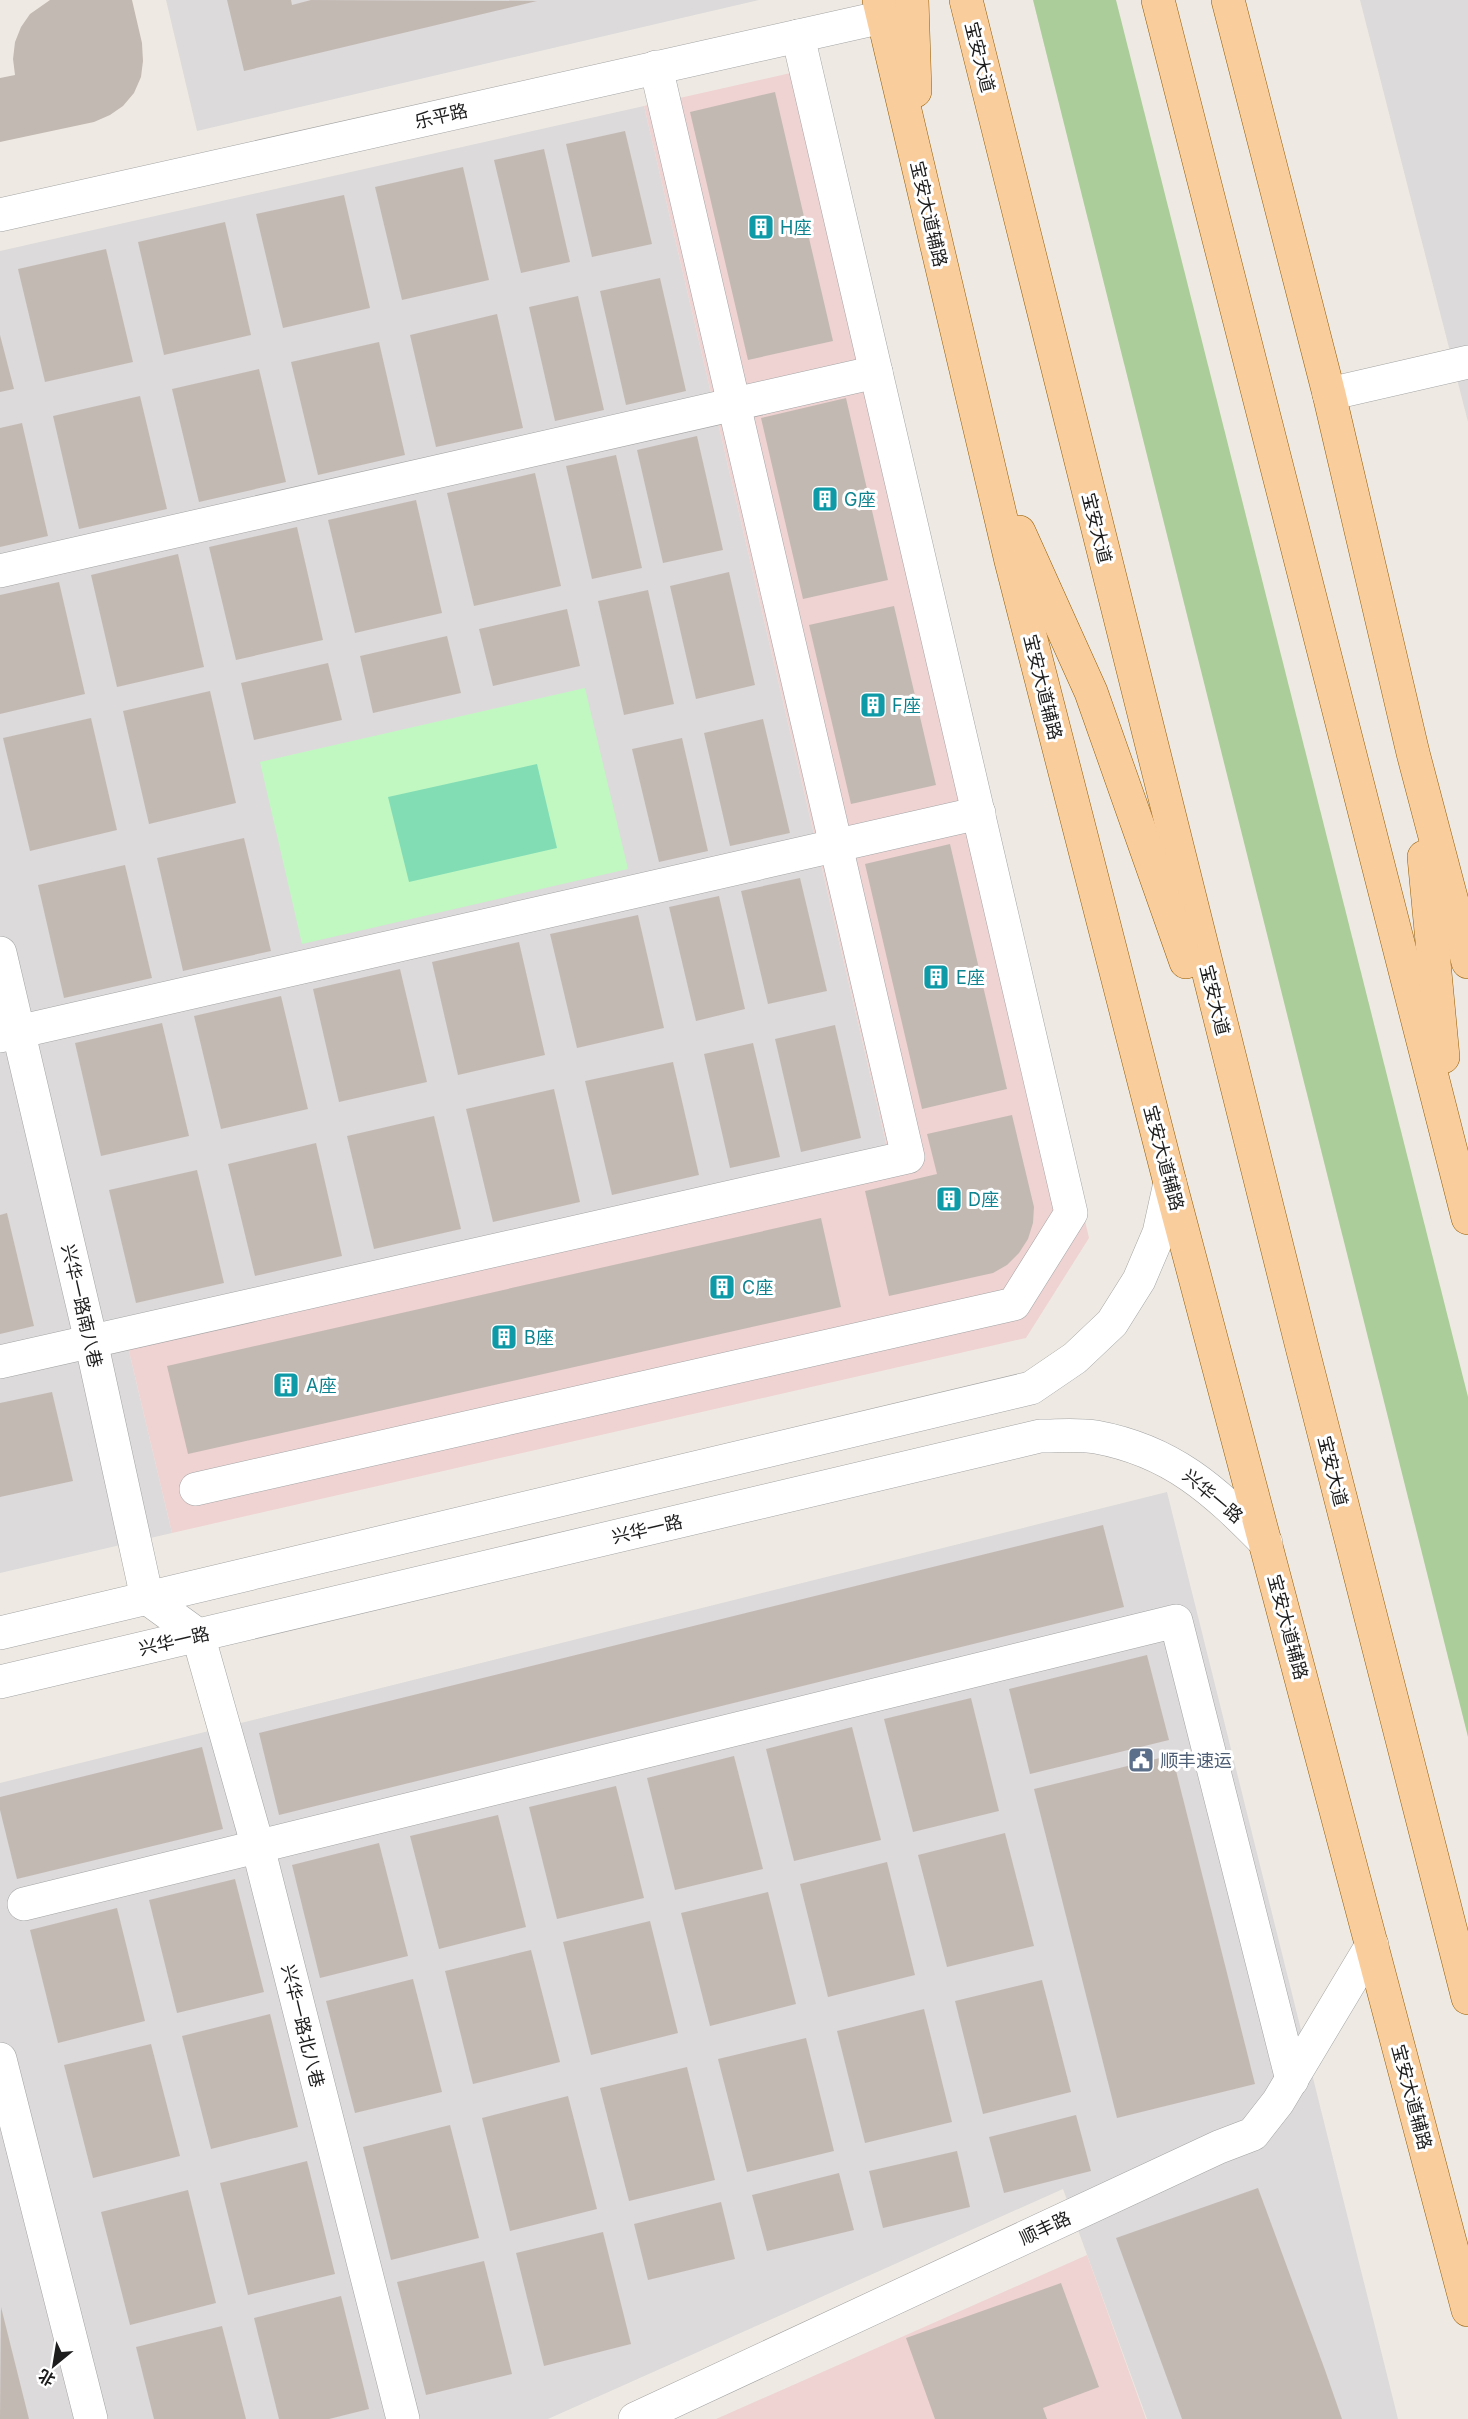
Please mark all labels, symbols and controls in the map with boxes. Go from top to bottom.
street label: 宝安大道 [961,20,999,94]
street label: 乐平路 [412,100,470,132]
street label: 宝安大道辅路 [907,159,951,269]
building icon: H座 [746,212,776,242]
place label: H座 [780,217,811,238]
building icon: G座 [810,484,840,514]
place label: G座 [844,489,875,510]
street label: 宝安大道 [1078,491,1116,565]
street label: 宝安大道辅路 [1020,632,1066,742]
building icon: F座 [858,690,888,720]
place label: F座 [892,695,921,716]
building icon: E座 [921,962,951,992]
street label: 宝安大道 [1196,963,1234,1037]
place label: E座 [956,967,985,988]
street label: 宝安大道辅路 [1140,1103,1188,1213]
building icon: D座 [934,1184,964,1214]
place label: D座 [968,1189,999,1210]
street label: 兴华一路南八巷 [58,1242,106,1370]
building icon: C座 [707,1272,737,1302]
place label: C座 [742,1277,773,1298]
building icon: B座 [489,1322,519,1352]
place label: B座 [524,1327,554,1348]
building icon: A座 [271,1370,301,1400]
place label: A座 [306,1375,336,1396]
street label: 宝安大道 [1314,1434,1352,1508]
street label: 兴华一路 [1179,1465,1247,1527]
street label: 兴华一路 [610,1511,684,1547]
street label: 宝安大道辅路 [1264,1572,1312,1682]
street label: 兴华一路 [137,1623,211,1659]
public building icon: 顺丰速运 [1126,1745,1156,1775]
place label: 顺丰速运 [1160,1750,1232,1771]
street label: 兴华一路北八巷 [278,1962,328,2090]
street label: 宝安大道辅路 [1388,2042,1436,2152]
street label: 顺丰路 [1016,2207,1074,2249]
north arrow [24,2335,84,2395]
text: 北 [35,2365,58,2391]

